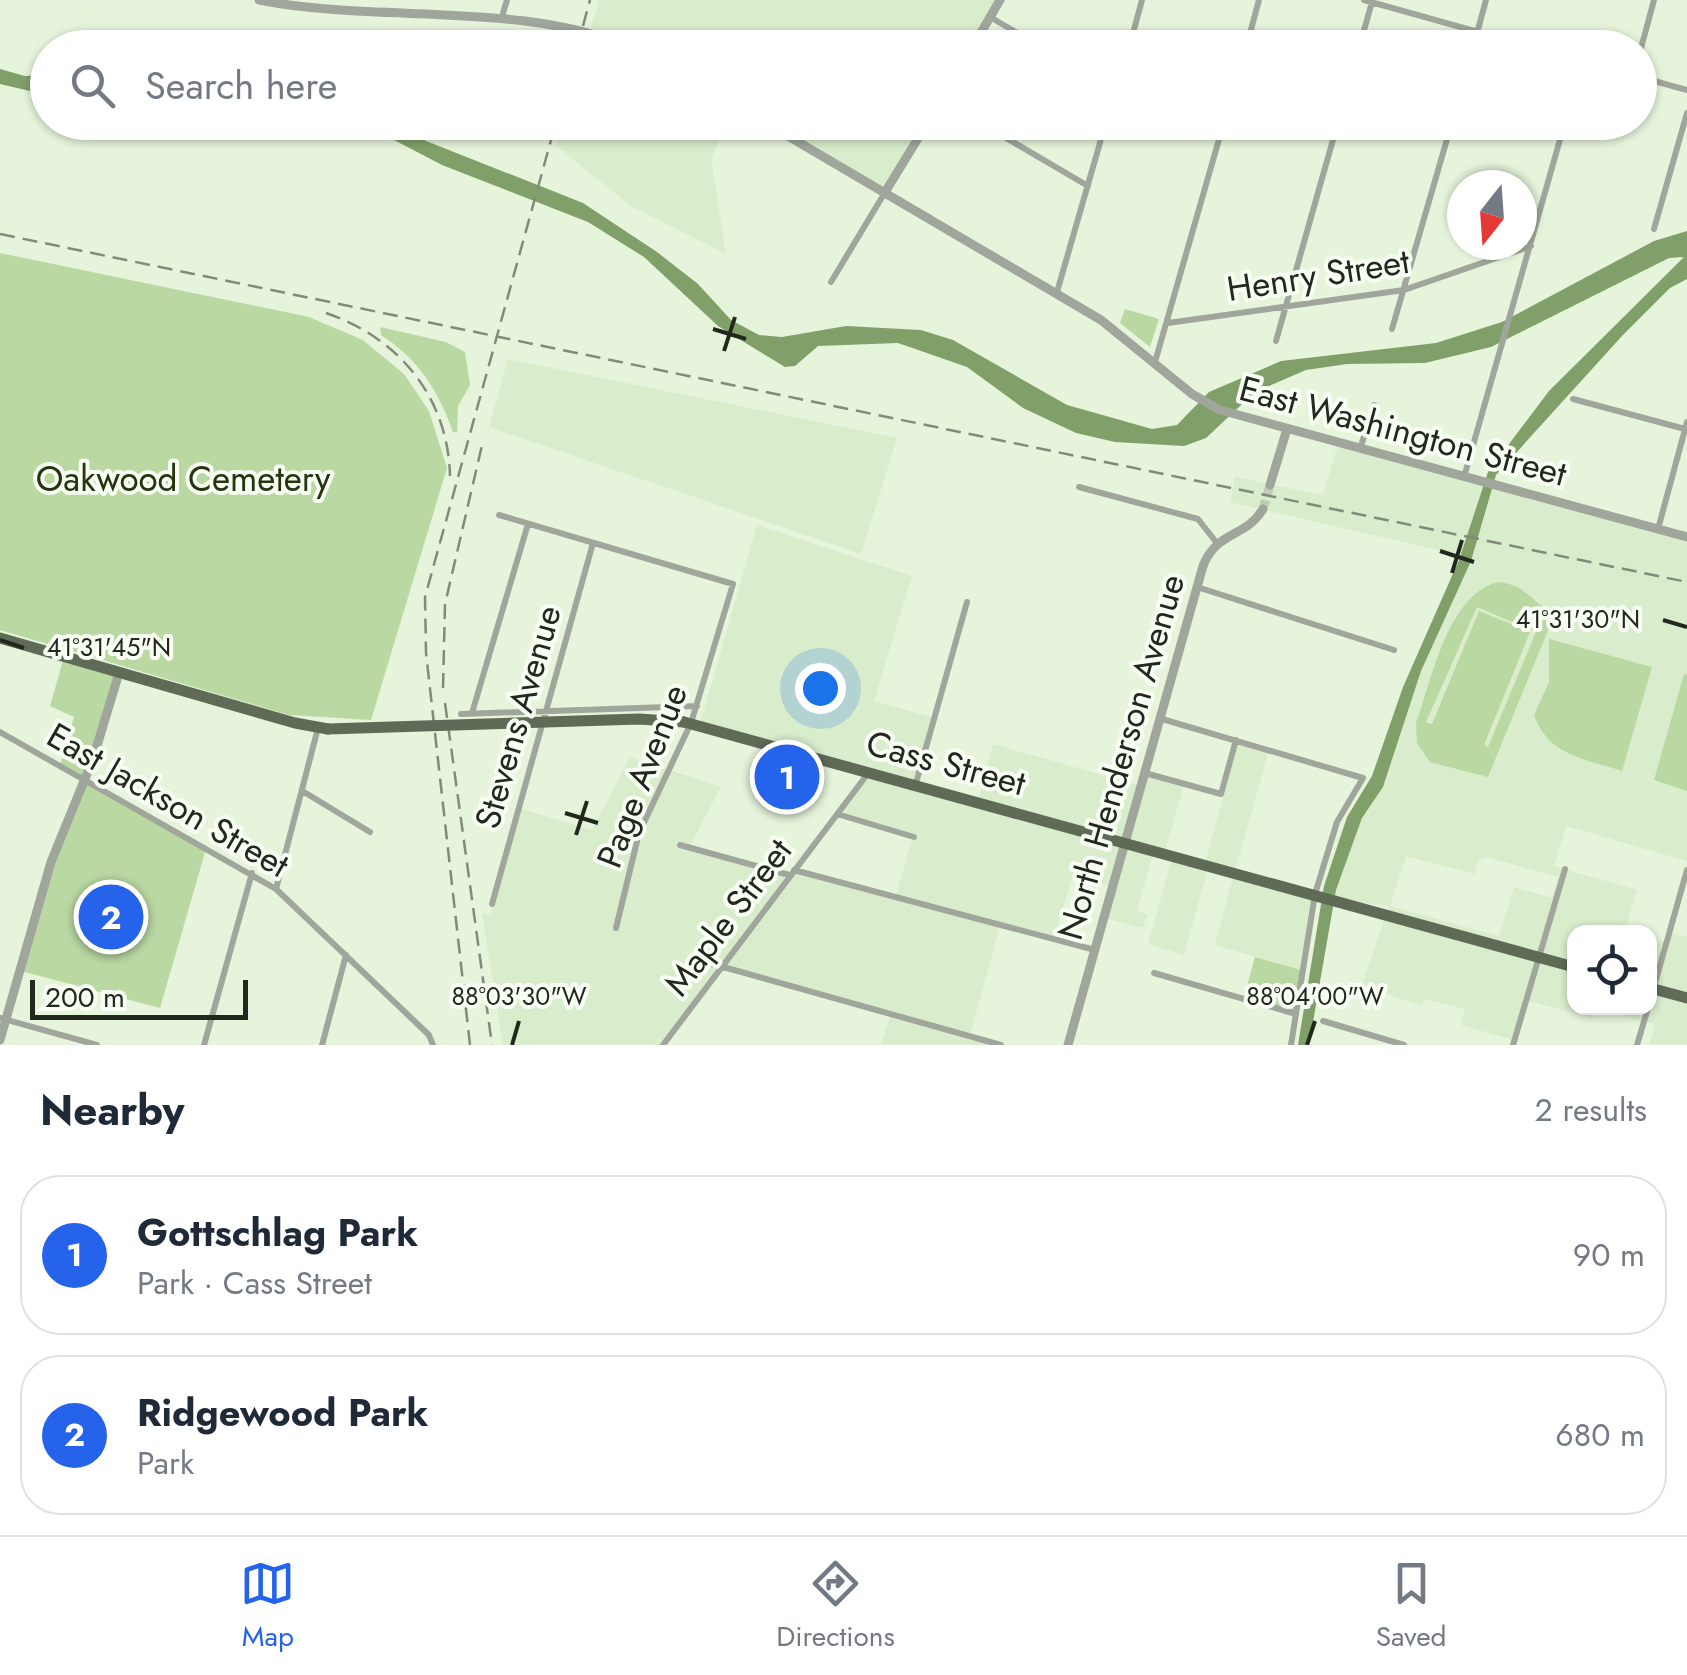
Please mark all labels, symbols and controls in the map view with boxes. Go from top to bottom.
search box [30,30,1657,140]
icon: search [65,58,120,113]
text: Search here [145,58,337,113]
north arrow [1447,170,1537,260]
street label: Henry Street [1223,236,1413,314]
street label: East Washington Street [1234,363,1573,499]
park label: Oakwood Cemetery [36,454,331,504]
street label: North Henderson Avenue [1045,568,1197,946]
street label: Stevens Avenue [462,600,574,834]
text: 41°31'30"N [1516,601,1640,637]
text: 41°31'45"N [47,629,171,665]
your location [795,663,846,714]
street label: Page Avenue [584,677,700,875]
street label: East Jackson Street [38,710,299,890]
street label: Cass Street [861,718,1032,808]
pin: 1 [754,740,820,814]
street label: Maple Street [652,828,804,1006]
pin: 2 [78,880,144,954]
map controls [1567,925,1657,1015]
button: locate [1567,925,1657,1015]
scale bar [30,975,248,1020]
text: 200 m [45,977,125,1018]
text: 88°03'30"W [451,978,587,1014]
text: 88°04'00"W [1246,978,1384,1014]
text: Nearby [40,1080,184,1141]
text: 2 results [1535,1087,1647,1133]
text: Gottschlag Park [137,1205,418,1260]
text: 1 [66,1232,83,1278]
text: 90 m [1573,1232,1645,1278]
text: Park · Cass Street [137,1260,372,1306]
text: Ridgewood Park [137,1385,429,1440]
text: 2 [64,1412,85,1458]
text: 680 m [1555,1412,1645,1458]
text: Park [137,1440,194,1486]
tab: Map [240,1556,295,1657]
tab: Directions [776,1556,895,1657]
tab: Saved [1376,1556,1447,1657]

